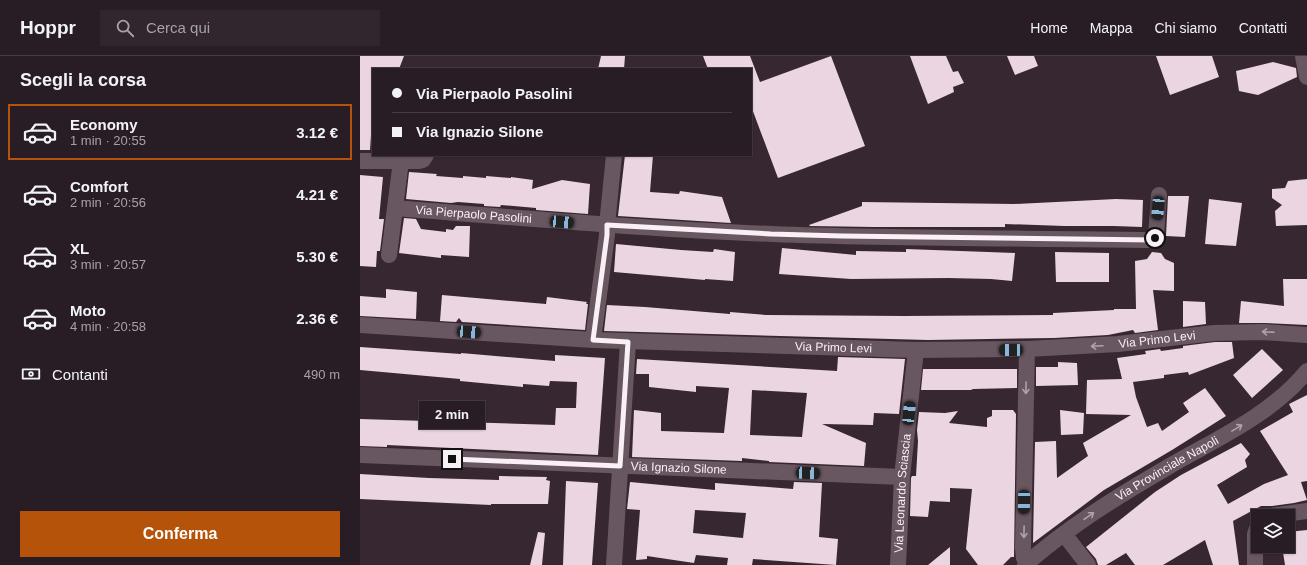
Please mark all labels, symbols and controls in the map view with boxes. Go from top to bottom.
search box [100,10,380,46]
text: Hoppr [20,17,76,38]
icon: search [114,17,136,39]
text: Cerca qui [146,19,210,36]
text: Home [1030,20,1068,36]
text: Mappa [1090,20,1133,36]
text: Chi siamo [1155,20,1217,36]
text: Contatti [1239,20,1287,36]
text: Scegli la corsa [20,70,146,90]
text: Via Pierpaolo Pasolini [416,85,572,102]
icon: car [22,114,58,150]
text: Economy [70,116,138,133]
text: Via Ignazio Silone [416,123,543,140]
text: 3.12 € [296,124,338,141]
text: 1 min · 20:55 [70,133,146,148]
icon: car [22,176,58,212]
text: Comfort [70,178,128,195]
text: 4.21 € [296,186,338,203]
text: 2 min · 20:56 [70,195,146,210]
car [1151,196,1165,220]
street label: Via Pierpaolo Pasolini [415,203,532,226]
car [550,215,574,229]
route start [1146,229,1164,247]
icon: car [22,238,58,274]
text: XL [70,240,89,257]
text: 5.30 € [296,248,338,265]
text: 3 min · 20:57 [70,257,146,272]
icon: car [22,300,58,336]
text: Moto [70,302,106,319]
text: 2.36 € [296,310,338,327]
text: 4 min · 20:58 [70,319,146,334]
car [457,325,481,339]
street label: Via Primo Levi [1118,328,1196,351]
one-way arrow [1262,329,1275,336]
street label: Via Primo Levi [795,339,872,356]
one-way arrow [1091,342,1104,349]
car [999,344,1023,356]
icon: cash [20,363,42,385]
text: Contanti [52,366,108,383]
text: 490 m [304,367,340,382]
one-way arrow [1022,381,1030,394]
car [902,400,916,426]
callout: 2 min [419,401,485,429]
text: 2 min [435,407,469,422]
one-way arrow [1231,423,1243,431]
street label: Via Leonardo Sciascia [892,433,914,553]
street label: Via Provinciale Napoli [1113,433,1221,504]
route end [443,450,461,468]
street label: Via Ignazio Silone [630,459,727,477]
car [796,467,820,479]
car [1018,490,1030,514]
map controls [1251,509,1295,553]
button: layers [1251,509,1295,553]
button: Conferma [20,511,340,557]
one-way arrow [1084,512,1095,520]
one-way arrow [1020,525,1027,538]

